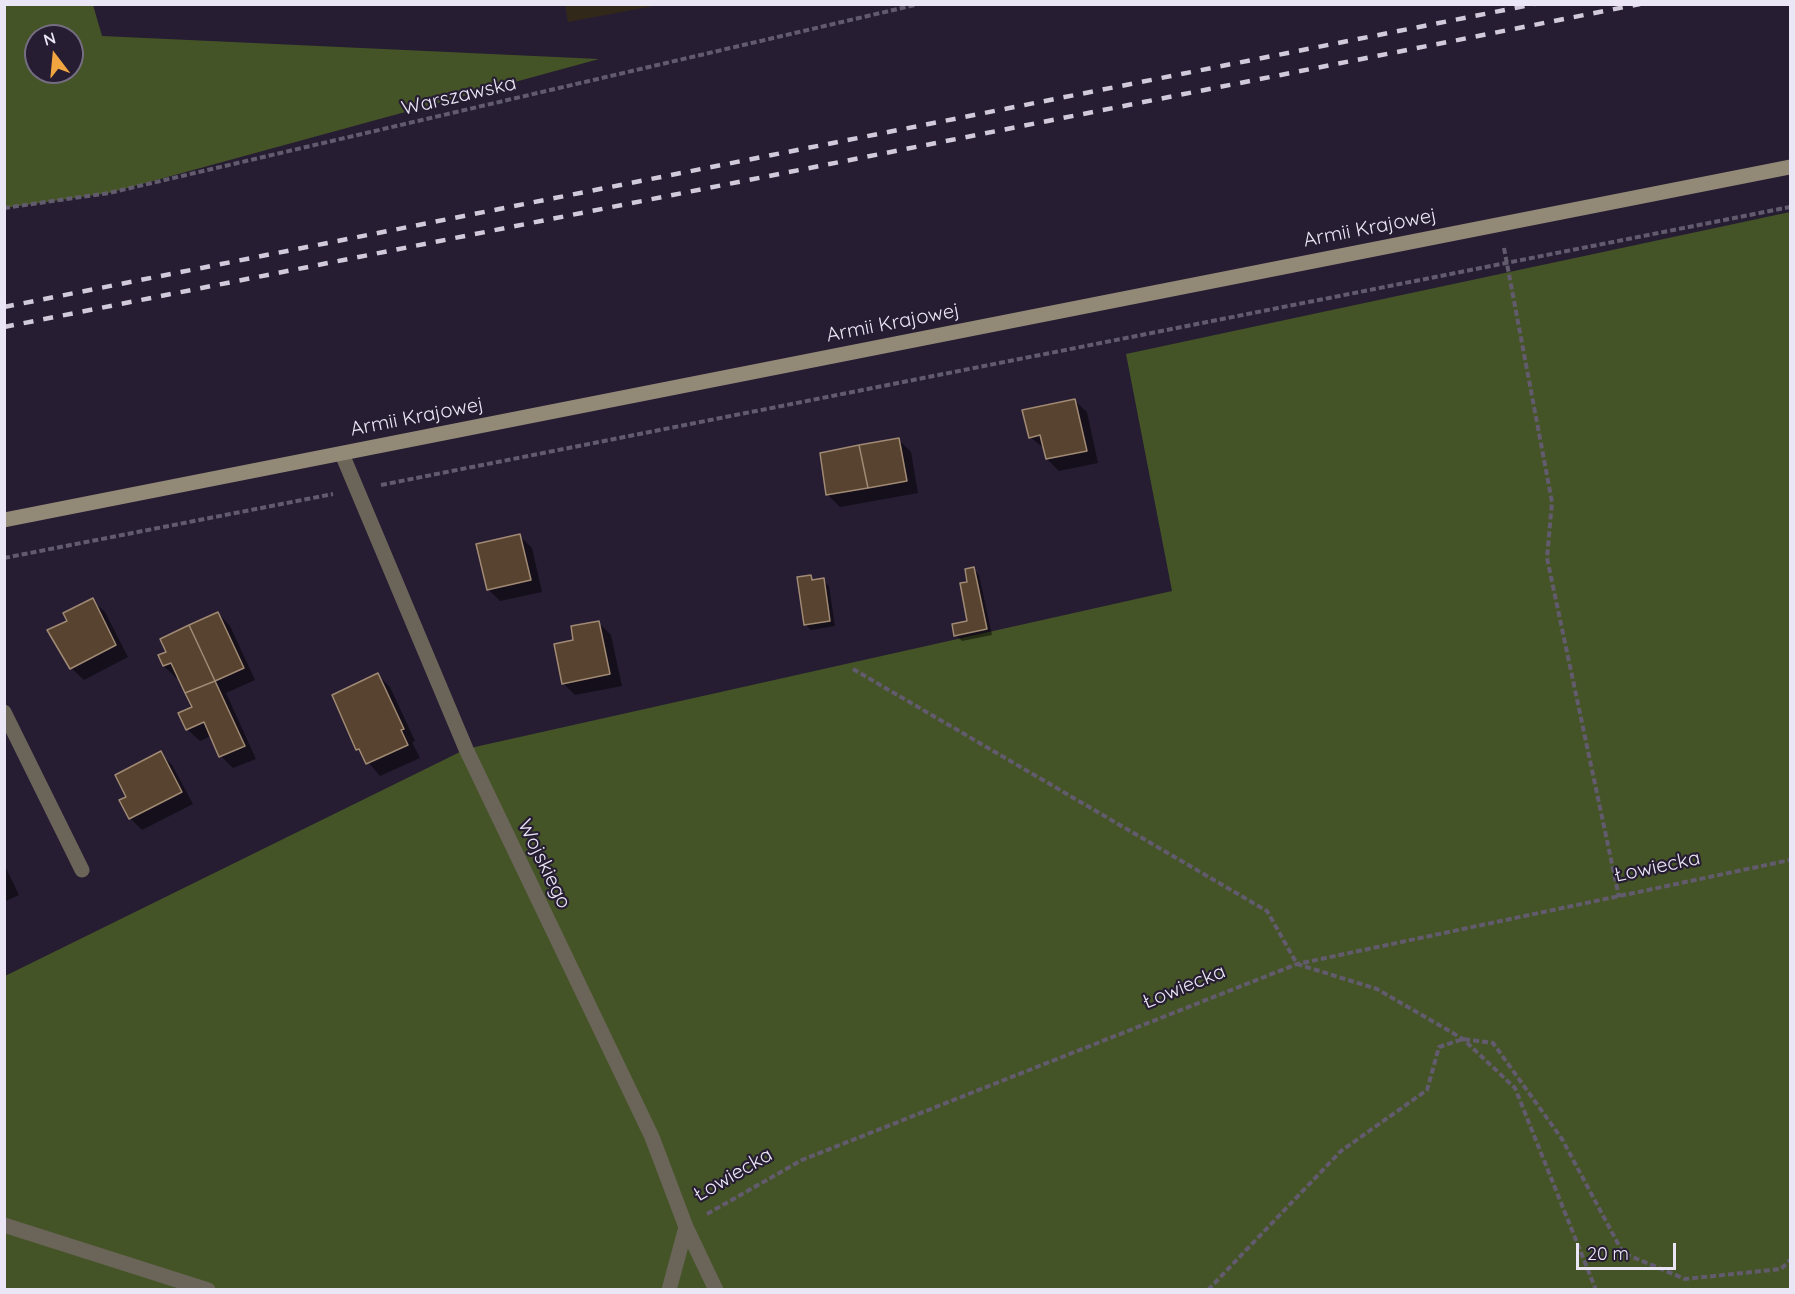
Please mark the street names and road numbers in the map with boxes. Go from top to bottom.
street label: Warszawska [399,71,519,121]
street label: Armii Krajowej [1301,203,1439,253]
street label: Armii Krajowej [824,298,962,348]
street label: Armii Krajowej [348,392,486,442]
street label: Wojskiego [512,815,576,913]
street label: Łowiecka [1612,846,1702,888]
street label: Łowiecka [1139,960,1229,1014]
street label: Łowiecka [689,1143,777,1207]

